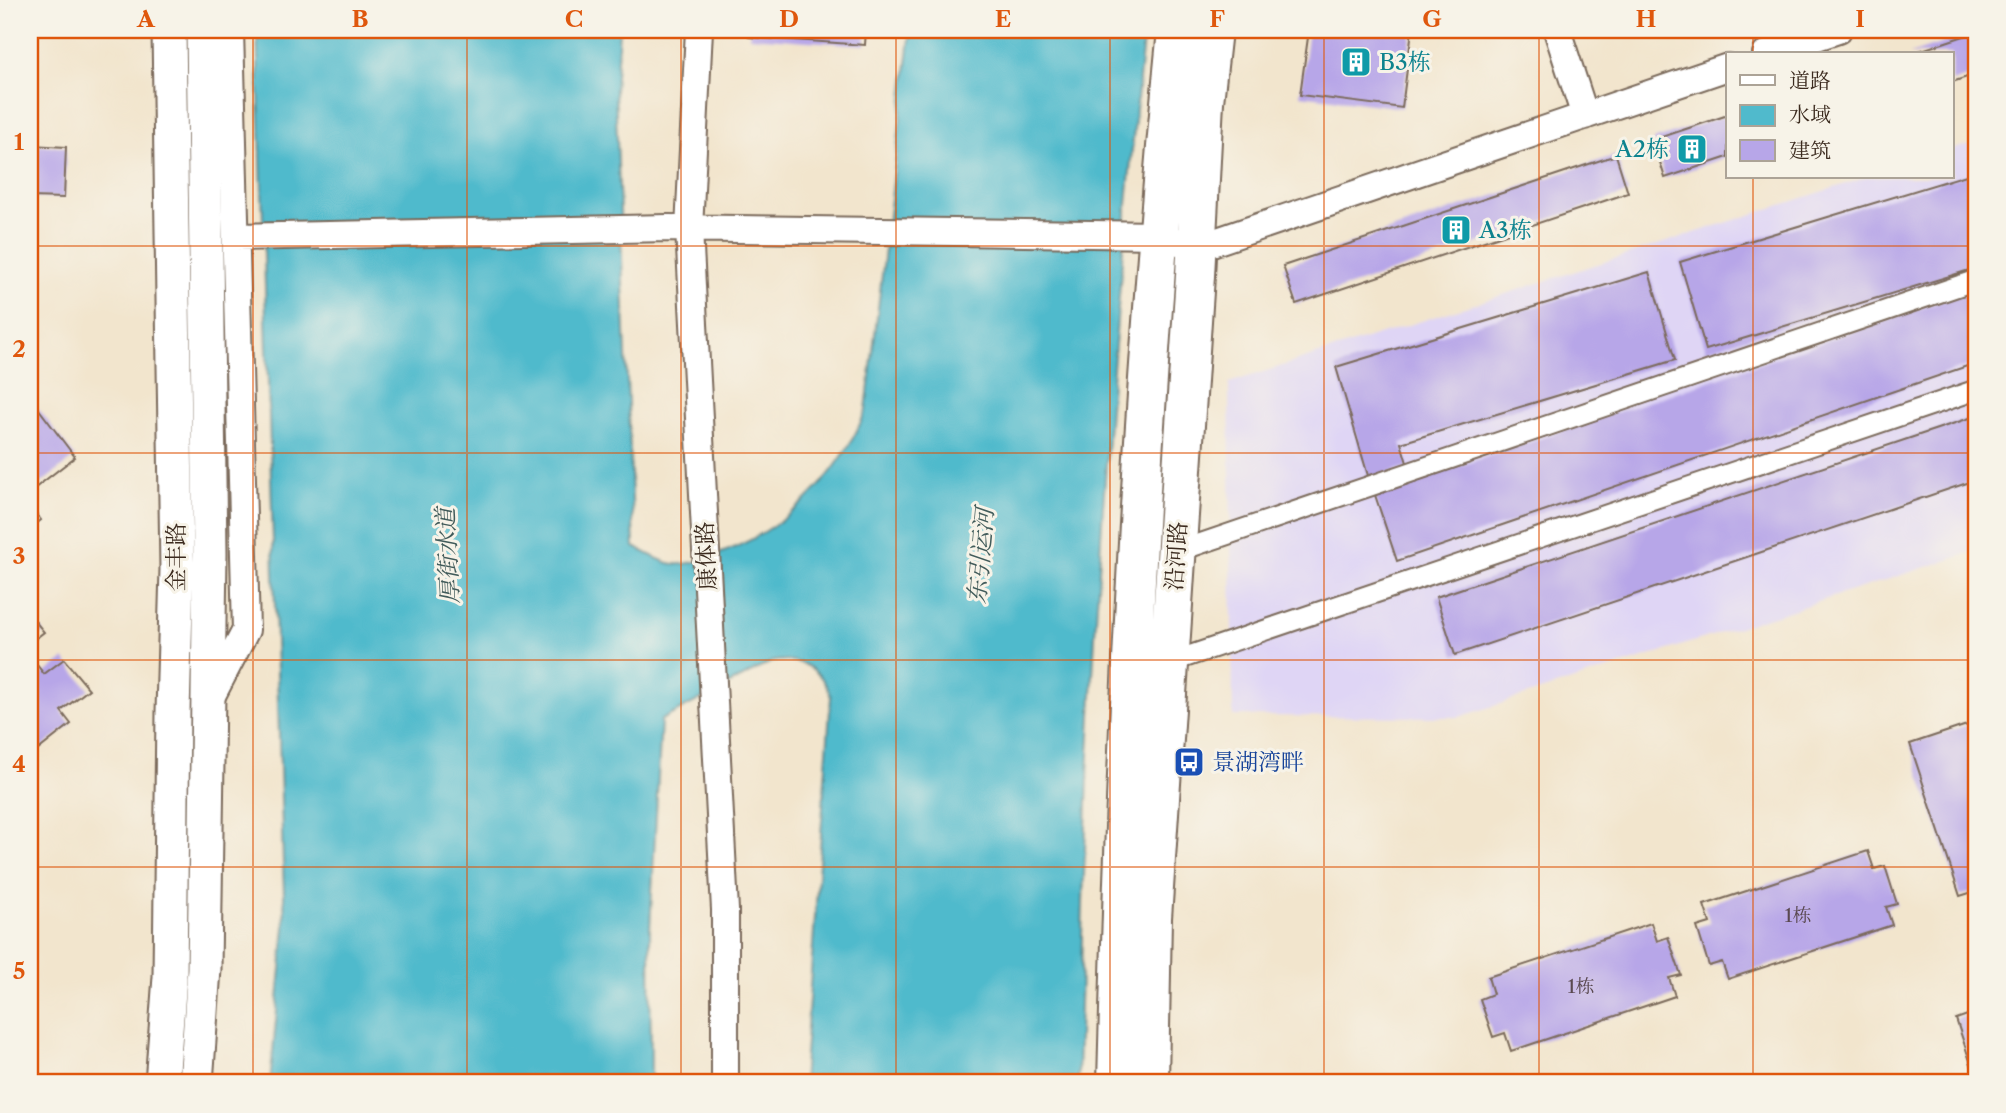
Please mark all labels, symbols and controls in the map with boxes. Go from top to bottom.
text: A [136,5,156,33]
text: B [351,5,369,33]
text: C [565,5,583,33]
text: D [779,5,799,33]
text: E [995,5,1011,33]
text: F [1209,5,1225,33]
text: G [1422,5,1442,33]
text: H [1636,5,1657,33]
text: I [1855,5,1865,33]
building icon: B3栋 [1339,45,1373,79]
place label: B3栋 [1379,48,1431,76]
legend [1726,52,1954,178]
text: 道路 [1789,68,1831,93]
text: 水域 [1789,102,1831,127]
text: 1 [14,128,25,156]
building icon: A2栋 [1675,132,1709,166]
place label: A2栋 [1614,135,1669,163]
text: 建筑 [1789,138,1831,163]
building icon: A3栋 [1439,213,1473,247]
place label: A3栋 [1478,216,1532,244]
text: 2 [12,335,26,363]
water label: 东引运河 [962,503,999,605]
water label: 厚街水道 [430,504,464,605]
street label: 康体路 [690,521,722,591]
street label: 沿河路 [1160,521,1192,591]
street label: 金丰路 [162,523,190,592]
text: 3 [13,542,26,570]
bus stop icon: 景湖湾畔 [1172,745,1206,779]
place label: 景湖湾畔 [1212,748,1304,776]
text: 4 [12,750,26,778]
house number: 1栋 [1785,904,1812,927]
text: 5 [13,957,25,985]
house number: 1栋 [1568,975,1595,998]

